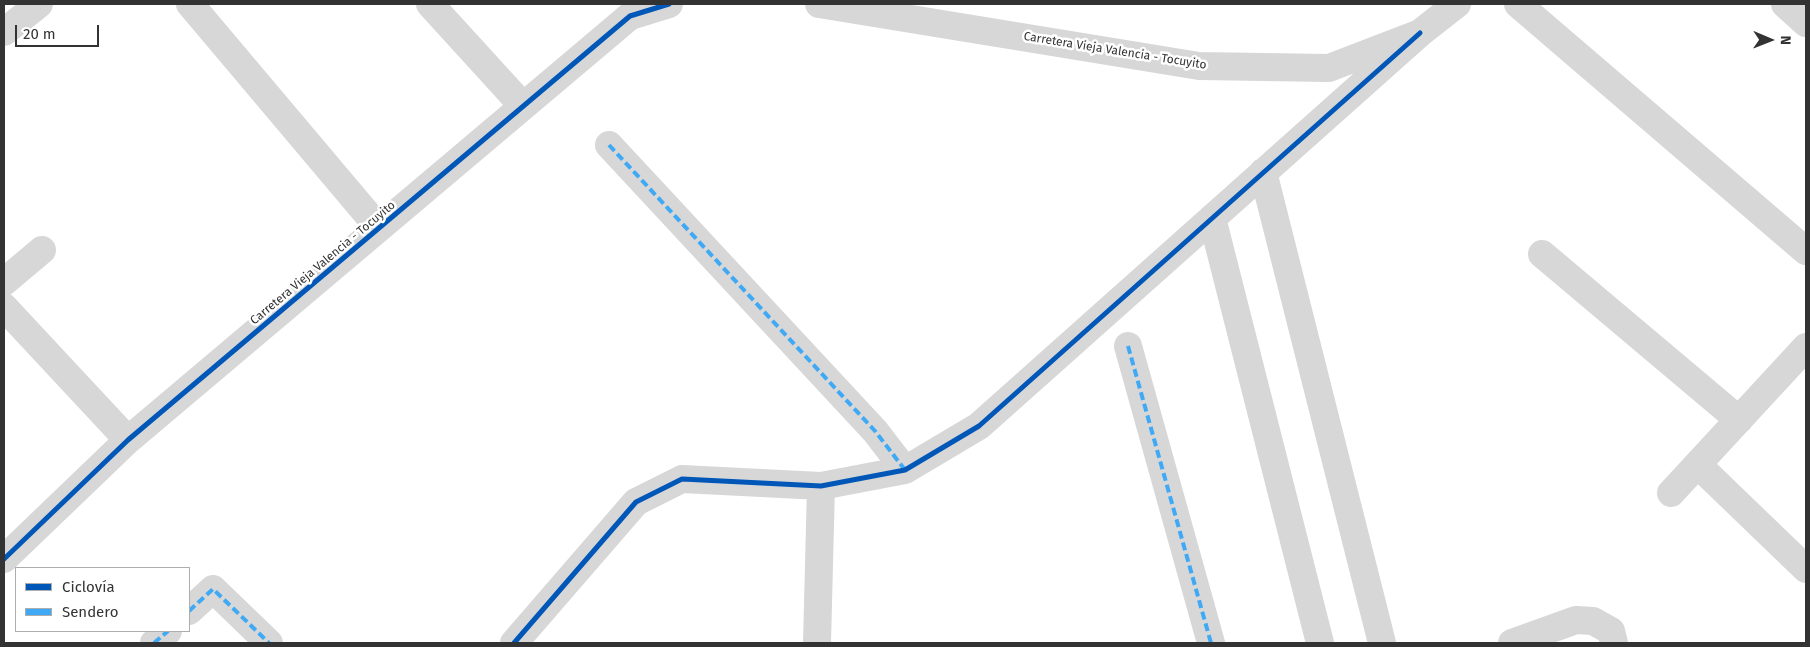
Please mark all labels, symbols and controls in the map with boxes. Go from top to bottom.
scale bar [18,15,101,47]
north arrow [1745,15,1795,65]
text: 20 m [23,25,56,43]
street label: Carretera Vieja Valencia - Tocuyito [1023,29,1207,73]
text: N [1777,35,1794,45]
street label: Carretera Vieja Valencia - Tocuyito [248,198,398,328]
legend [15,567,190,632]
text: Ciclovía [62,578,115,596]
text: Sendero [62,603,118,621]

